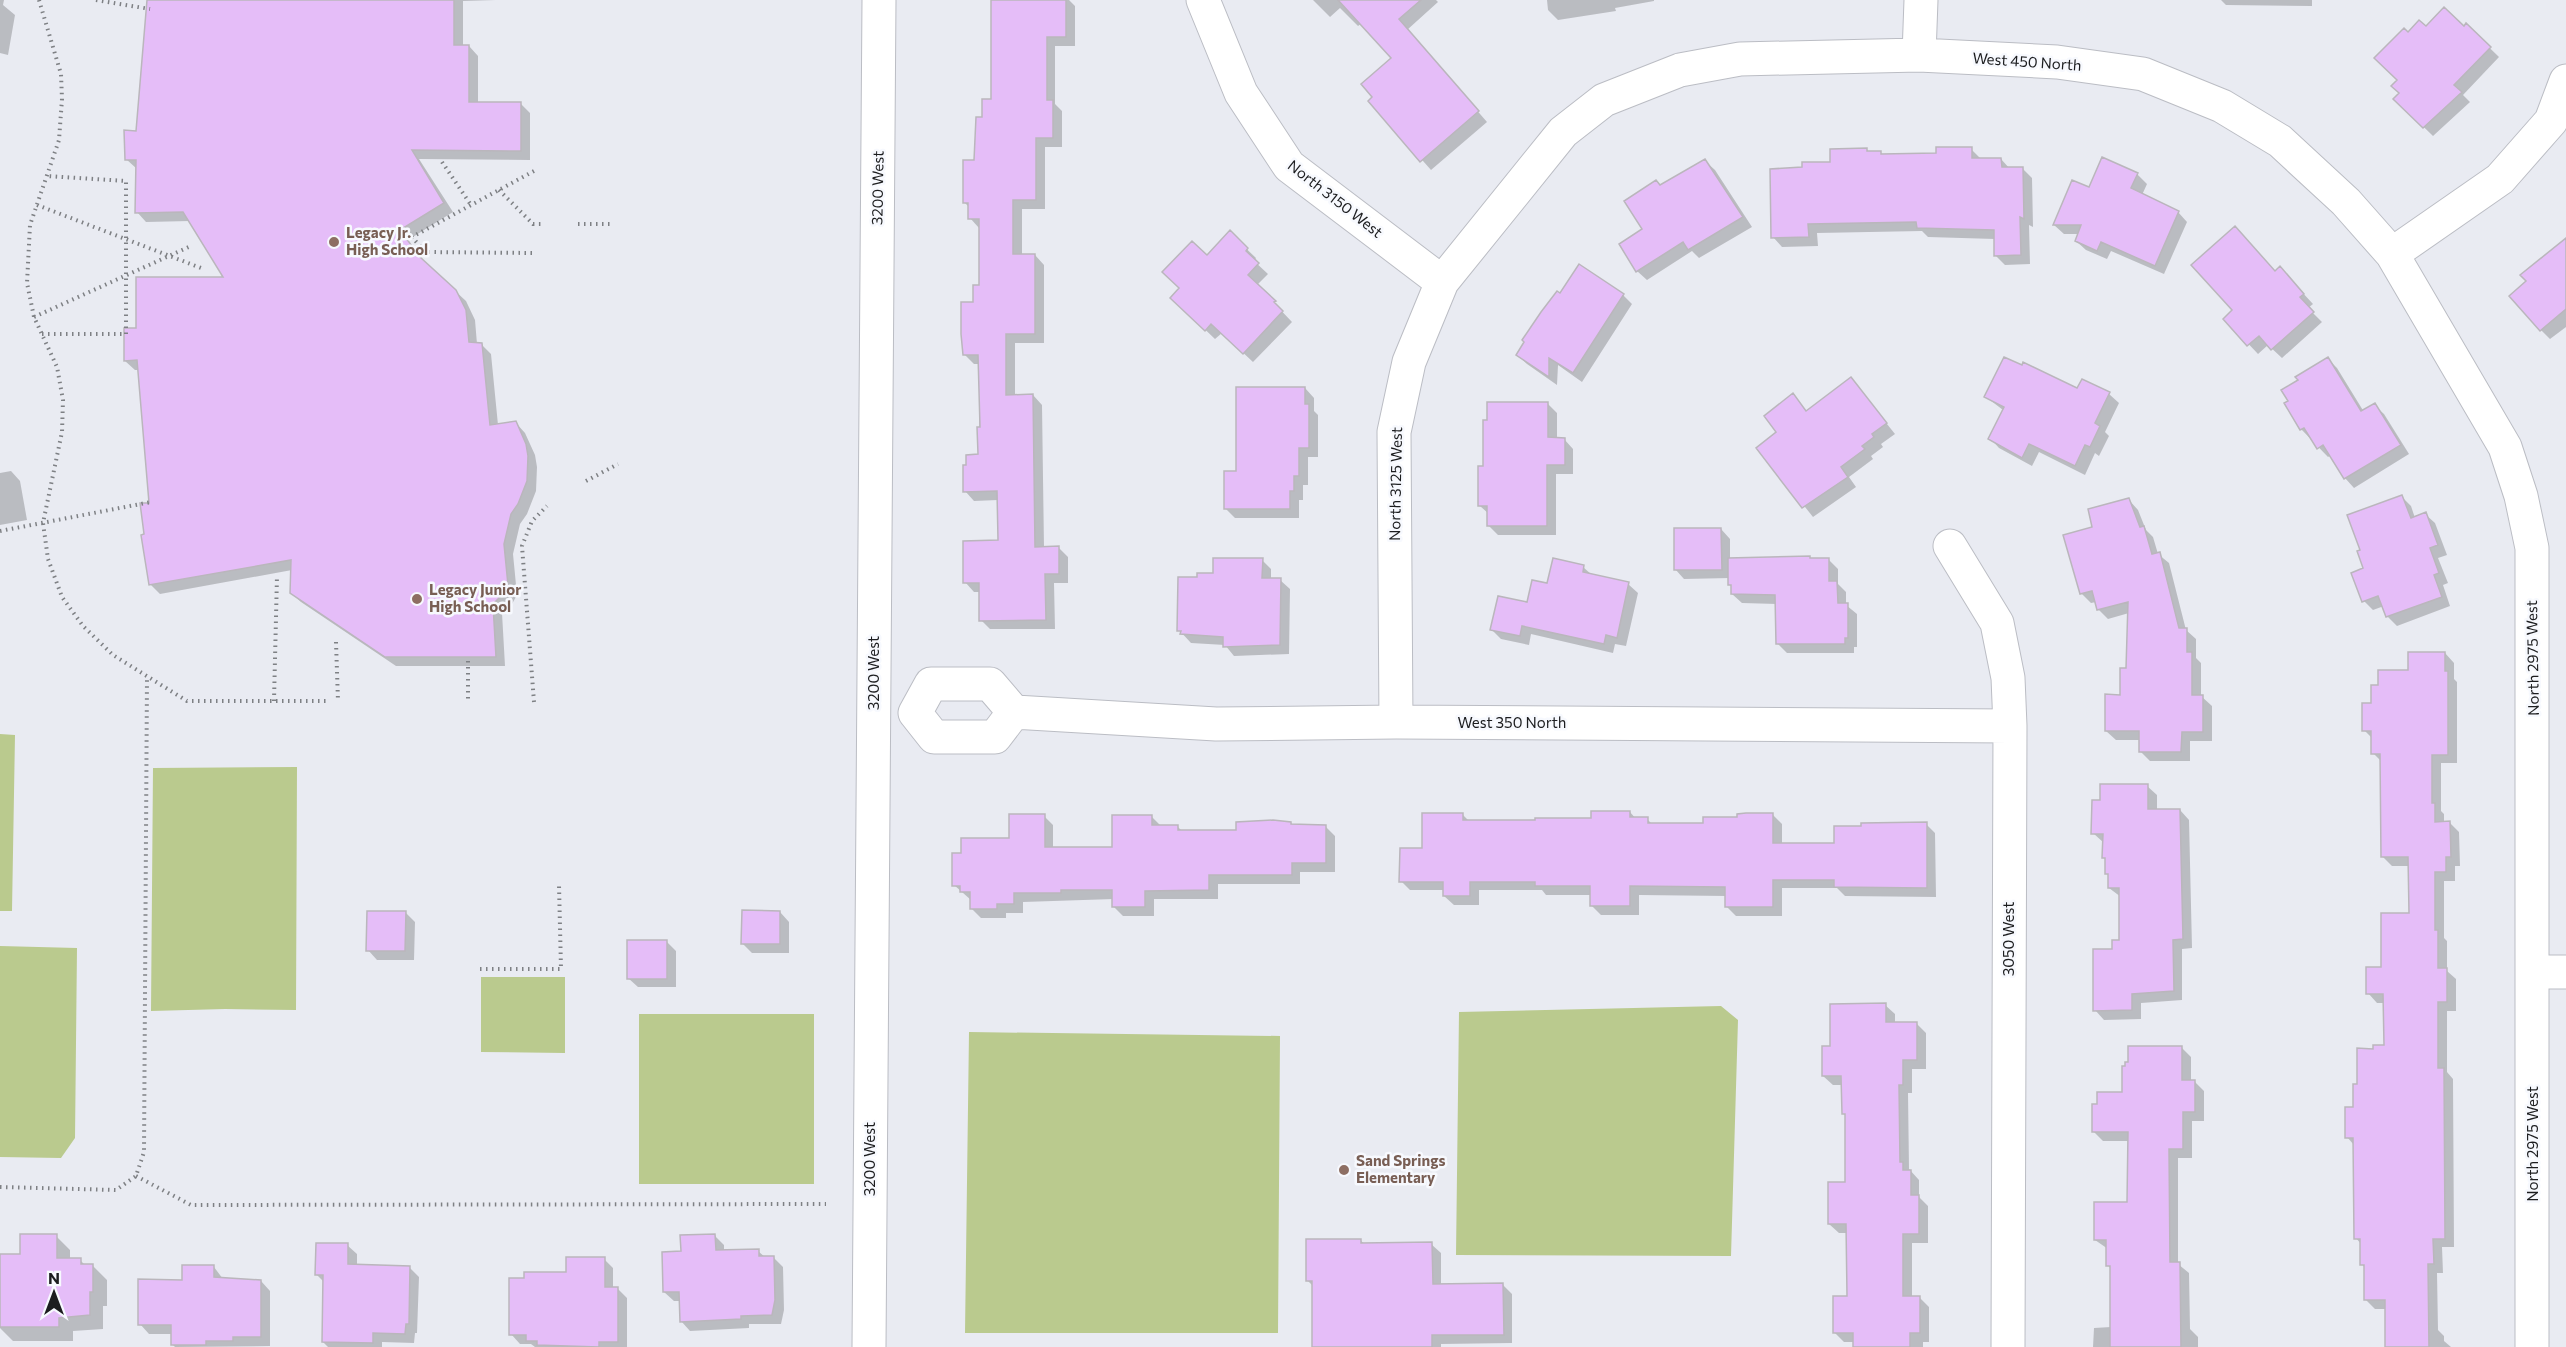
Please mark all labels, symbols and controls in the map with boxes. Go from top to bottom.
street label: West 450 North [1972,48,2082,74]
street label: 3200 West [867,151,887,225]
street label: North 3150 West [1285,156,1387,241]
place label: Legacy Jr. High School [346,223,428,258]
marker: Legacy Jr. High School [327,235,341,249]
street label: North 3125 West [1385,427,1405,541]
place label: Legacy Junior High School [429,580,521,615]
marker: Legacy Junior High School [410,592,424,606]
street label: North 2975 West [2522,600,2542,716]
street label: 3200 West [864,636,882,710]
street label: West 350 North [1458,713,1566,731]
street label: 3050 West [1999,902,2017,976]
street label: North 2975 West [2523,1086,2541,1202]
street label: 3200 West [860,1122,878,1196]
place label: Sand Springs Elementary [1356,1151,1445,1186]
marker: Sand Springs Elementary [1337,1163,1351,1177]
north arrow [24,1263,84,1323]
text: N [48,1268,60,1287]

